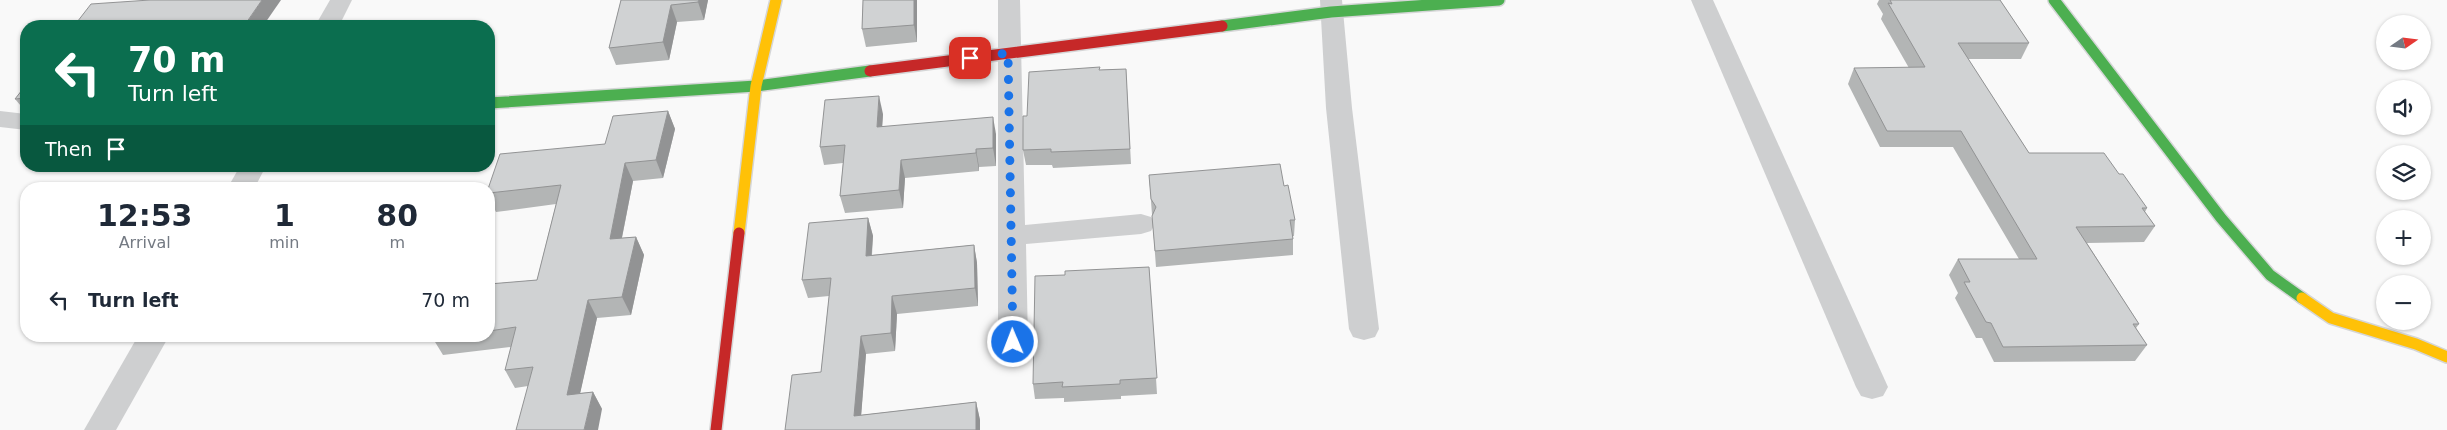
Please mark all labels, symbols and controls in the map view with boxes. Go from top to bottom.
north arrow [2376,15,2431,70]
map controls [2376,15,2431,330]
pin [949,37,991,79]
icon: left [45,40,110,105]
text: 70 m [128,40,225,80]
icon: arrive [956,44,984,72]
button: sound [2376,80,2431,135]
text: Turn left [128,81,217,106]
icon: arrive [102,135,130,163]
text: Then [45,138,92,160]
button: layers [2376,145,2431,200]
text: 12:53 [97,198,192,233]
text: 1 [274,198,295,233]
text: 80 [376,198,418,233]
button: + [2376,210,2431,265]
text: Arrival [119,233,171,252]
text: min [269,233,299,252]
text: m [389,233,405,252]
button: − [2376,275,2431,330]
icon: left [45,286,73,314]
text: Turn left [88,289,179,311]
text: 70 m [421,289,470,311]
position arrow [986,315,1038,367]

